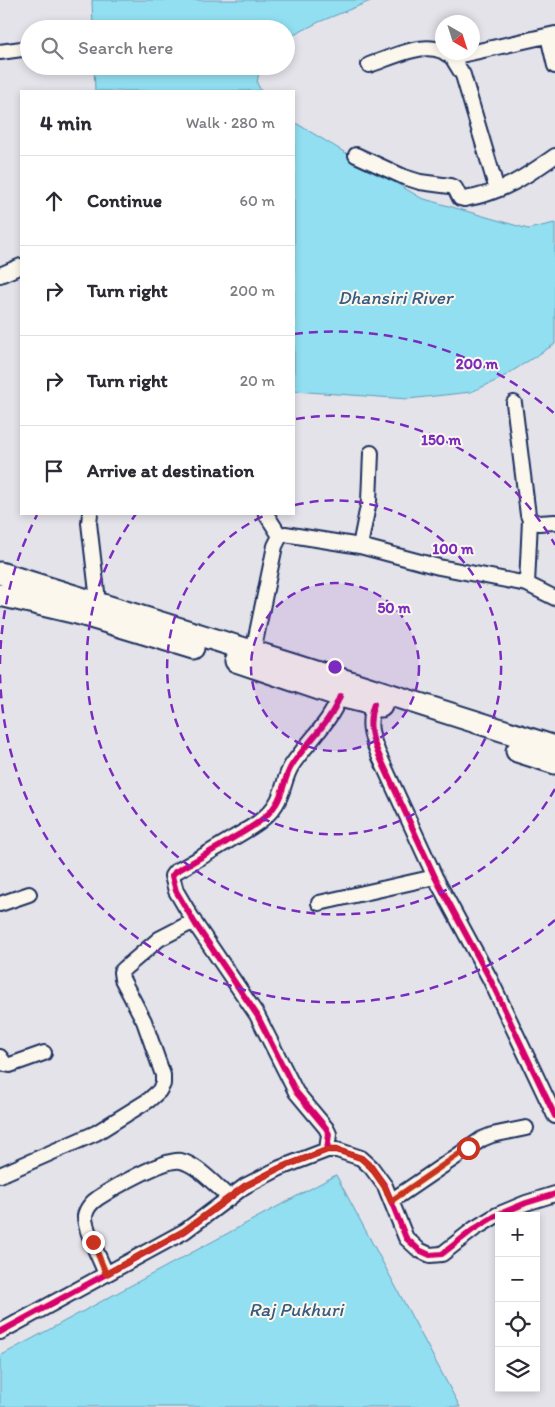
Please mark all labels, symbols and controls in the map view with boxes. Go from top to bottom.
north arrow [435,15,480,60]
search box [20,20,295,75]
icon: search [38,34,66,62]
text: Search here [78,36,173,59]
text: 4 min [40,110,92,135]
text: Walk · 280 m [186,113,275,132]
icon: ahead [40,187,68,215]
text: Continue [87,189,162,212]
text: 60 m [240,191,275,210]
icon: right [40,277,68,305]
text: Turn right [87,279,168,302]
text: 200 m [230,281,275,300]
water label: Dhansiri River [338,286,455,309]
text: 200 m [456,355,499,373]
icon: right [40,367,68,395]
text: Turn right [87,369,168,392]
text: 20 m [240,371,275,390]
text: 150 m [421,431,461,449]
icon: arrive [40,457,68,485]
text: Arrive at destination [87,459,254,482]
text: 100 m [432,540,474,558]
text: 50 m [377,599,411,617]
centre of rings [326,658,344,676]
route start [457,1137,480,1160]
map controls [495,1212,540,1392]
button: + [495,1212,540,1257]
route end [82,1231,105,1254]
button: − [495,1257,540,1302]
water label: Raj Pukhuri [249,1298,345,1321]
button: locate [495,1302,540,1347]
button: layers [495,1347,540,1392]

